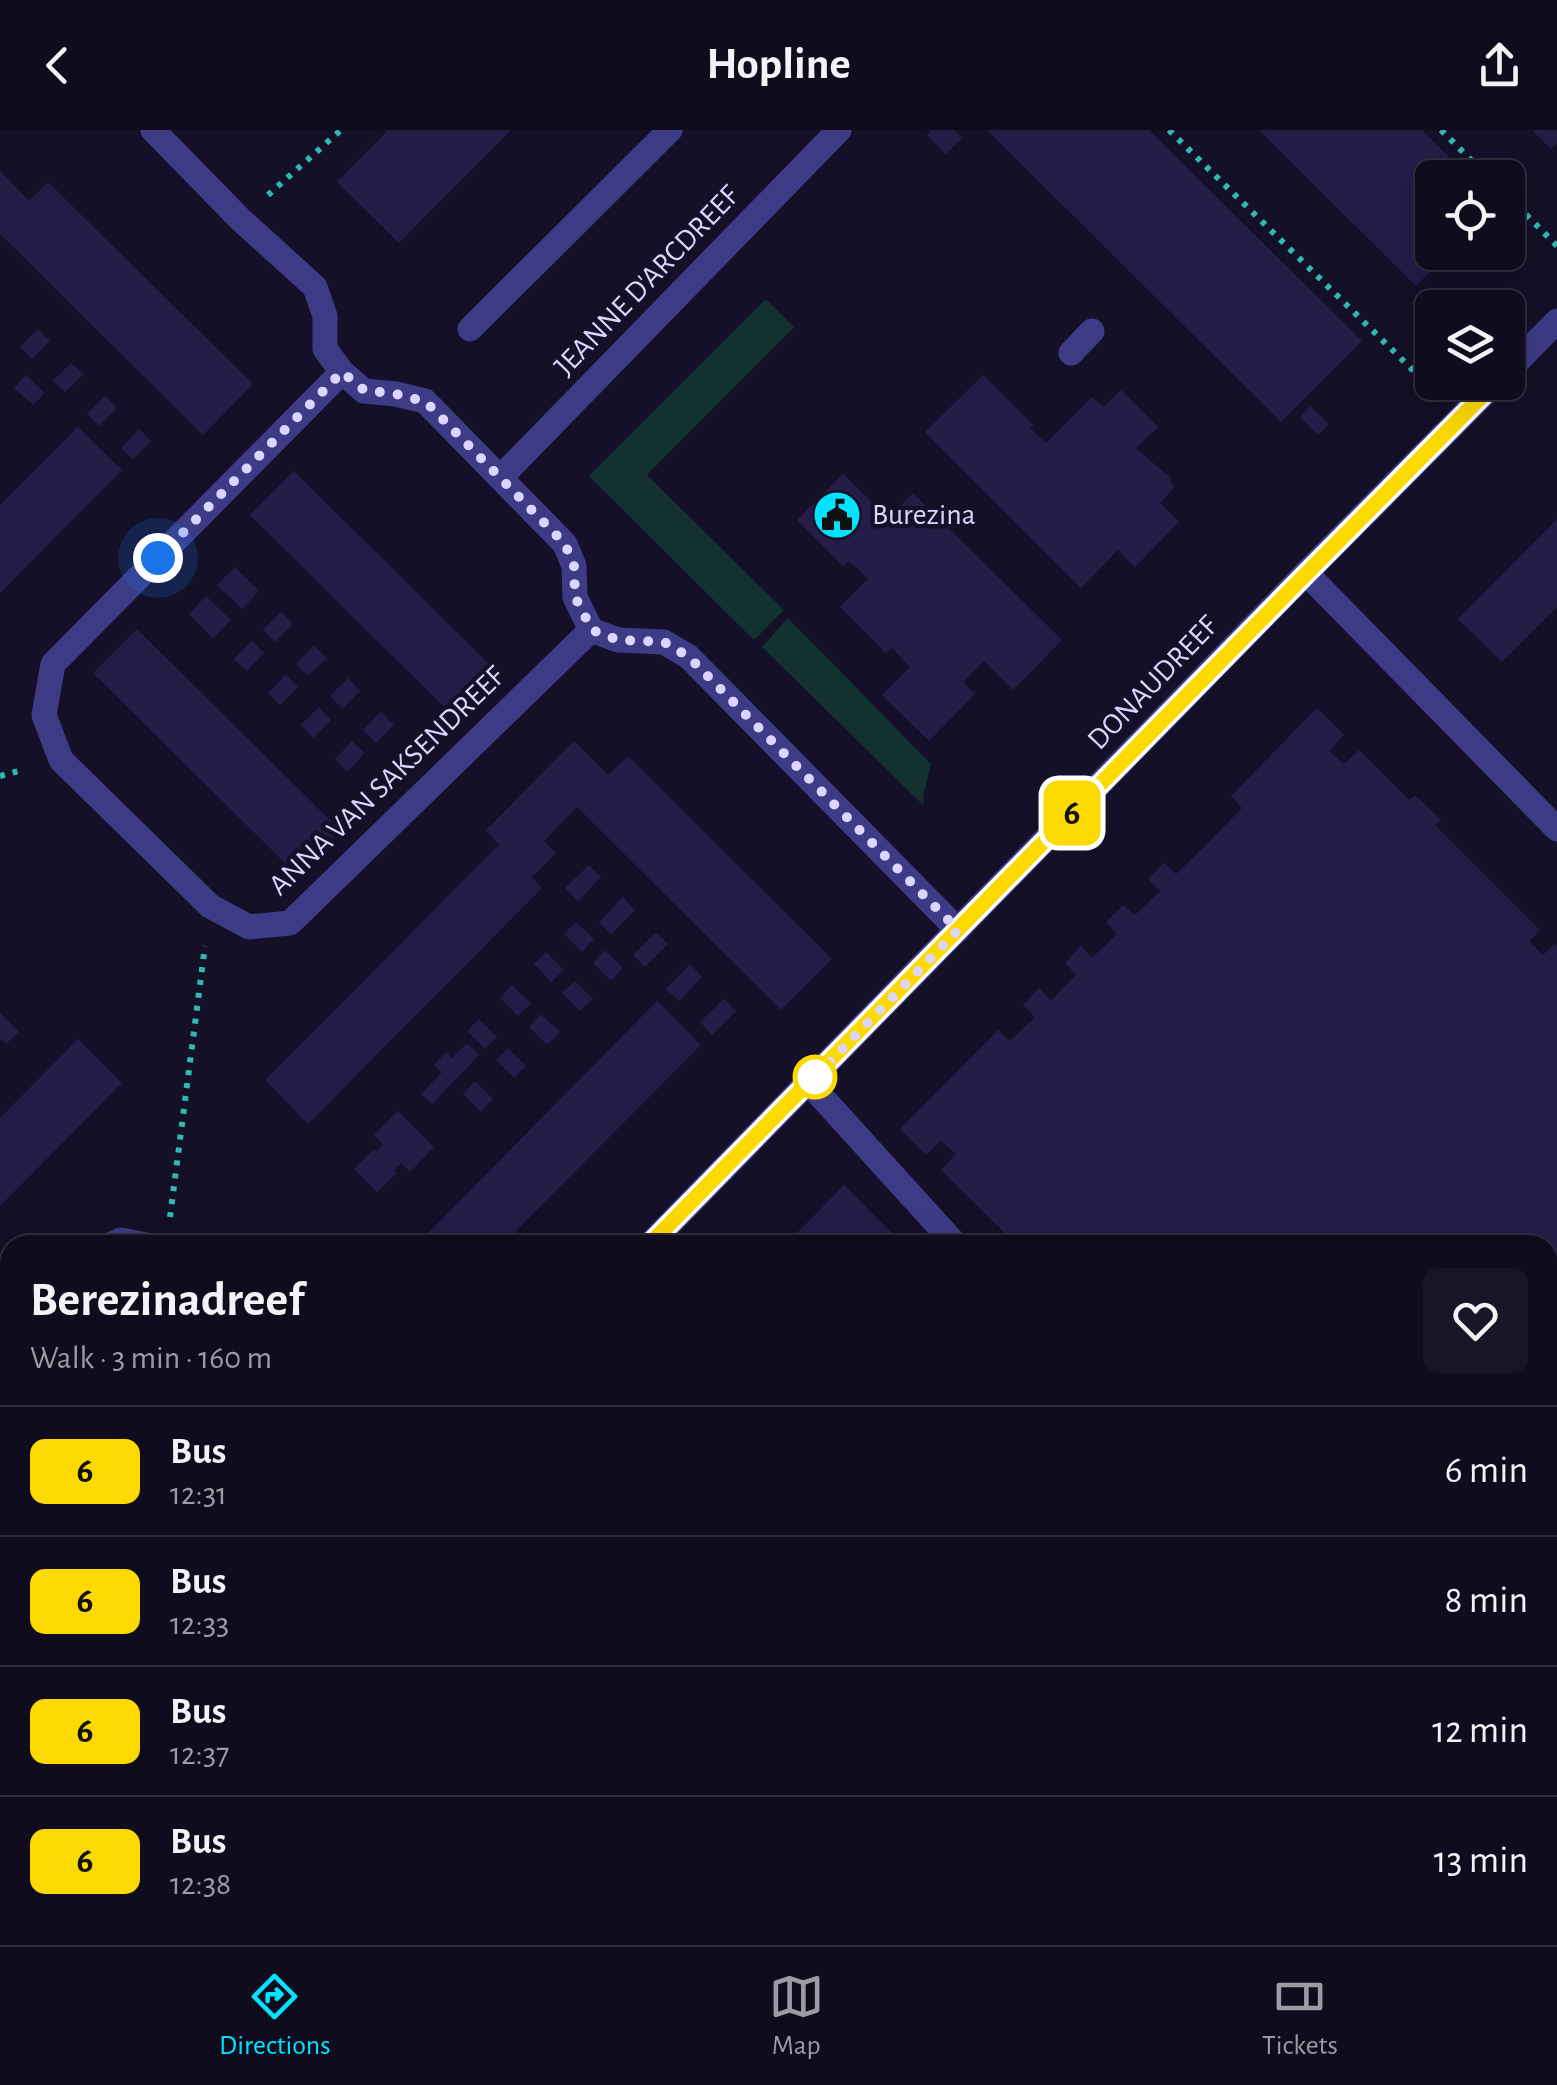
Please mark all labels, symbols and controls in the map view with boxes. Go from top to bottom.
icon: back [30,38,85,93]
icon: share [1472,38,1527,93]
text: Hopline [706,42,851,87]
map controls [1415,160,1525,400]
button: locate [1415,160,1525,270]
street label: JEANNE D'ARCDREEF [549,180,746,382]
button: layers [1415,290,1525,400]
public building icon: Burezina [811,489,863,541]
place label: Burezina [872,500,976,530]
your location [133,533,183,583]
street label: DONAUDREEF [1082,610,1224,755]
street label: ANNA VAN SAKSENDREEF [263,660,511,901]
line badge: 6 [1040,780,1104,846]
text: 6 [1064,796,1080,831]
unlabelled marker [794,1056,836,1098]
button: heart [1423,1268,1528,1373]
text: Berezinadreef [30,1277,304,1325]
text: Walk · 3 min · 160 m [30,1342,272,1374]
text: Bus [170,1433,226,1471]
text: 6 min [1445,1452,1528,1490]
text: 6 [77,1454,93,1489]
text: 12:31 [170,1478,227,1510]
text: Bus [170,1563,226,1601]
text: 8 min [1445,1582,1528,1620]
text: 6 [77,1584,93,1619]
text: 12:33 [170,1608,229,1640]
text: Bus [170,1693,226,1731]
text: 12 min [1432,1712,1528,1750]
text: 6 [77,1714,93,1749]
text: 12:37 [170,1738,229,1770]
text: Bus [170,1823,226,1861]
text: 13 min [1434,1842,1528,1880]
text: 6 [77,1844,93,1879]
text: 12:38 [170,1868,231,1900]
tab: Directions [219,1969,331,2063]
tab: Map [769,1969,824,2063]
tab: Tickets [1262,1969,1338,2063]

